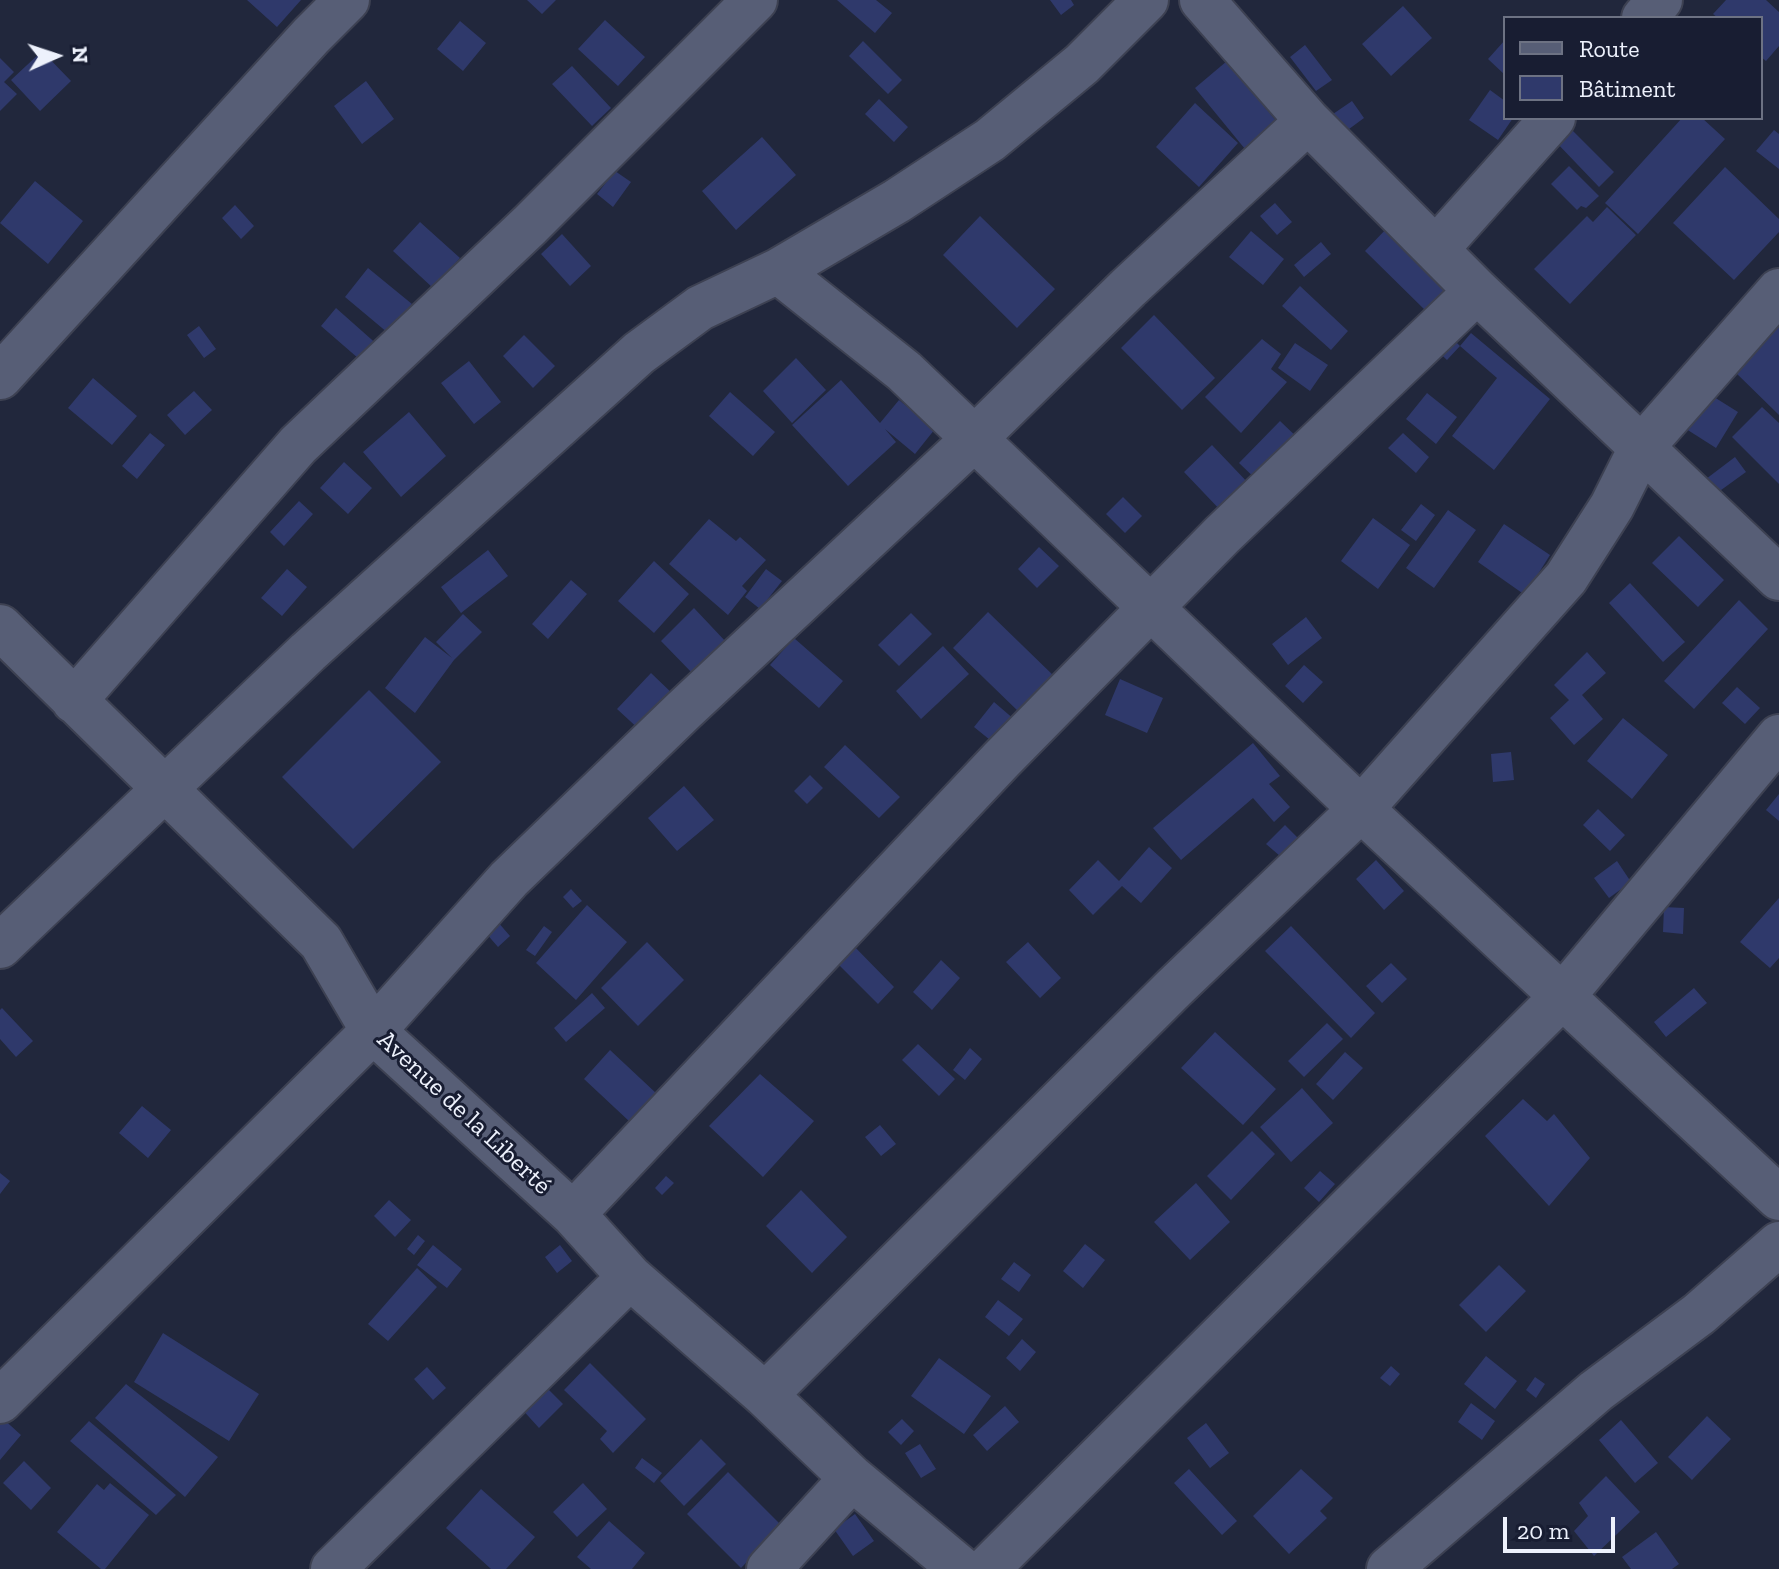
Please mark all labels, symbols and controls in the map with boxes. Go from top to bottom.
north arrow [16,16,96,96]
legend [1503,16,1763,120]
text: Route [1579,34,1639,63]
text: N [67,46,94,64]
text: Bâtiment [1579,74,1675,103]
street label: Avenue de la Liberté [371,1024,557,1202]
scale bar [1507,1501,1619,1551]
text: 20 m [1517,1516,1569,1545]

